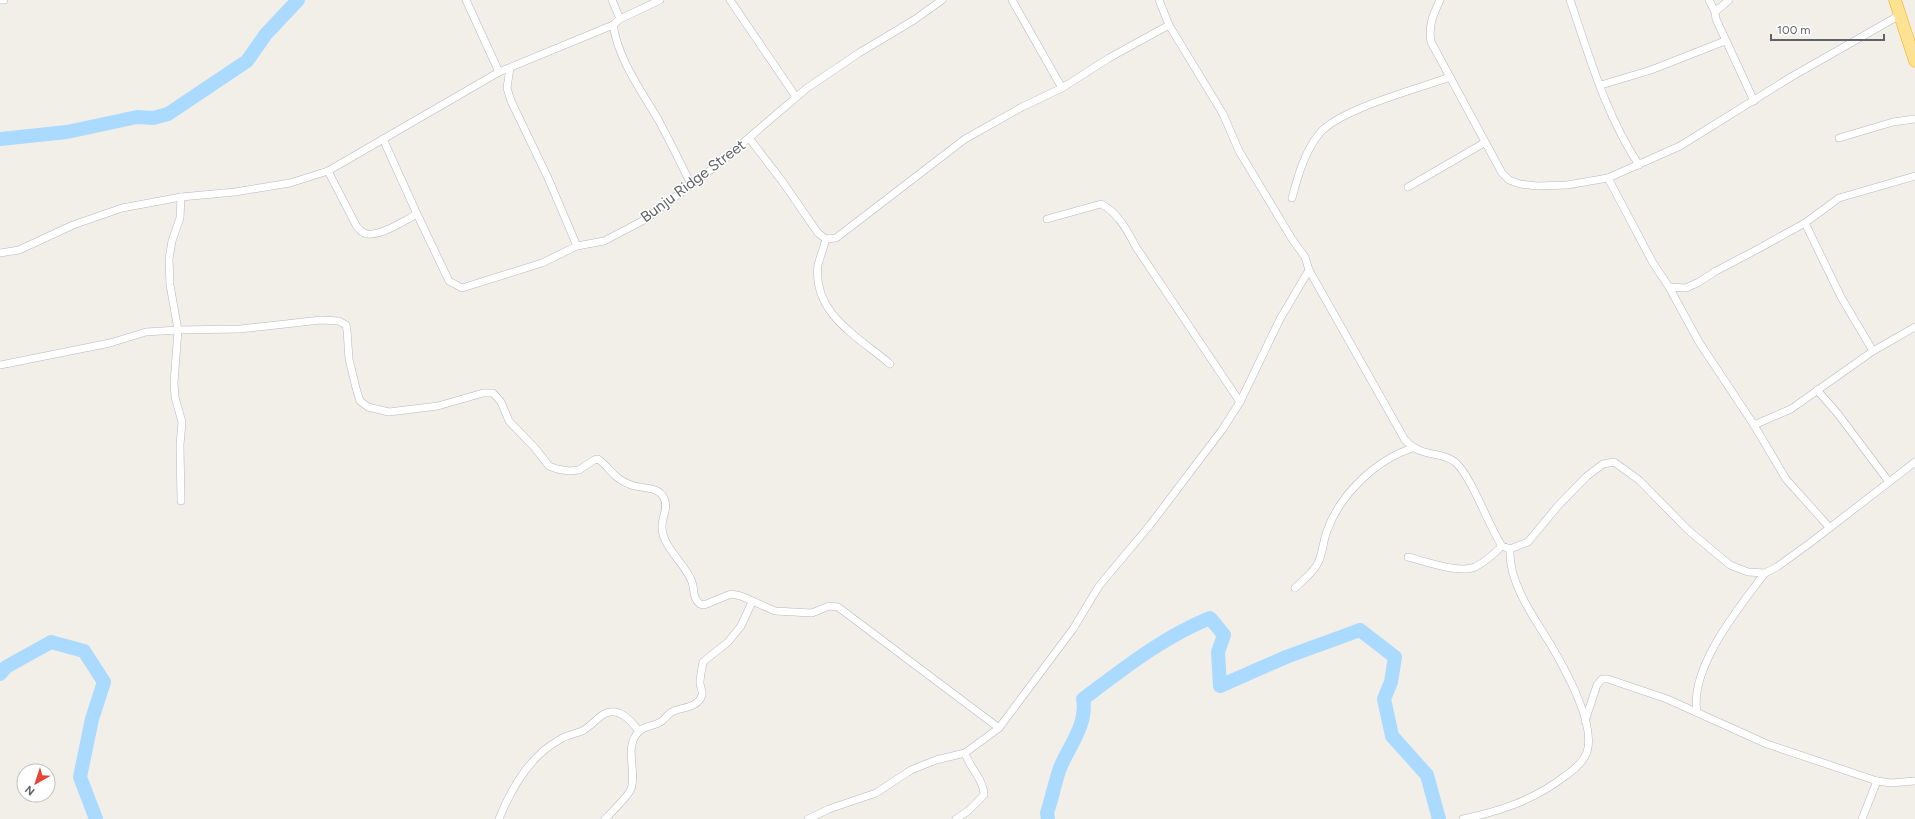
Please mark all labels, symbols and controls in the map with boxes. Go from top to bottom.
scale bar [1771,16,1884,42]
text: 100 m [1777,23,1811,37]
street label: Bunju Ridge Street [637,136,749,226]
north arrow [16,763,56,803]
text: N [23,783,37,798]

